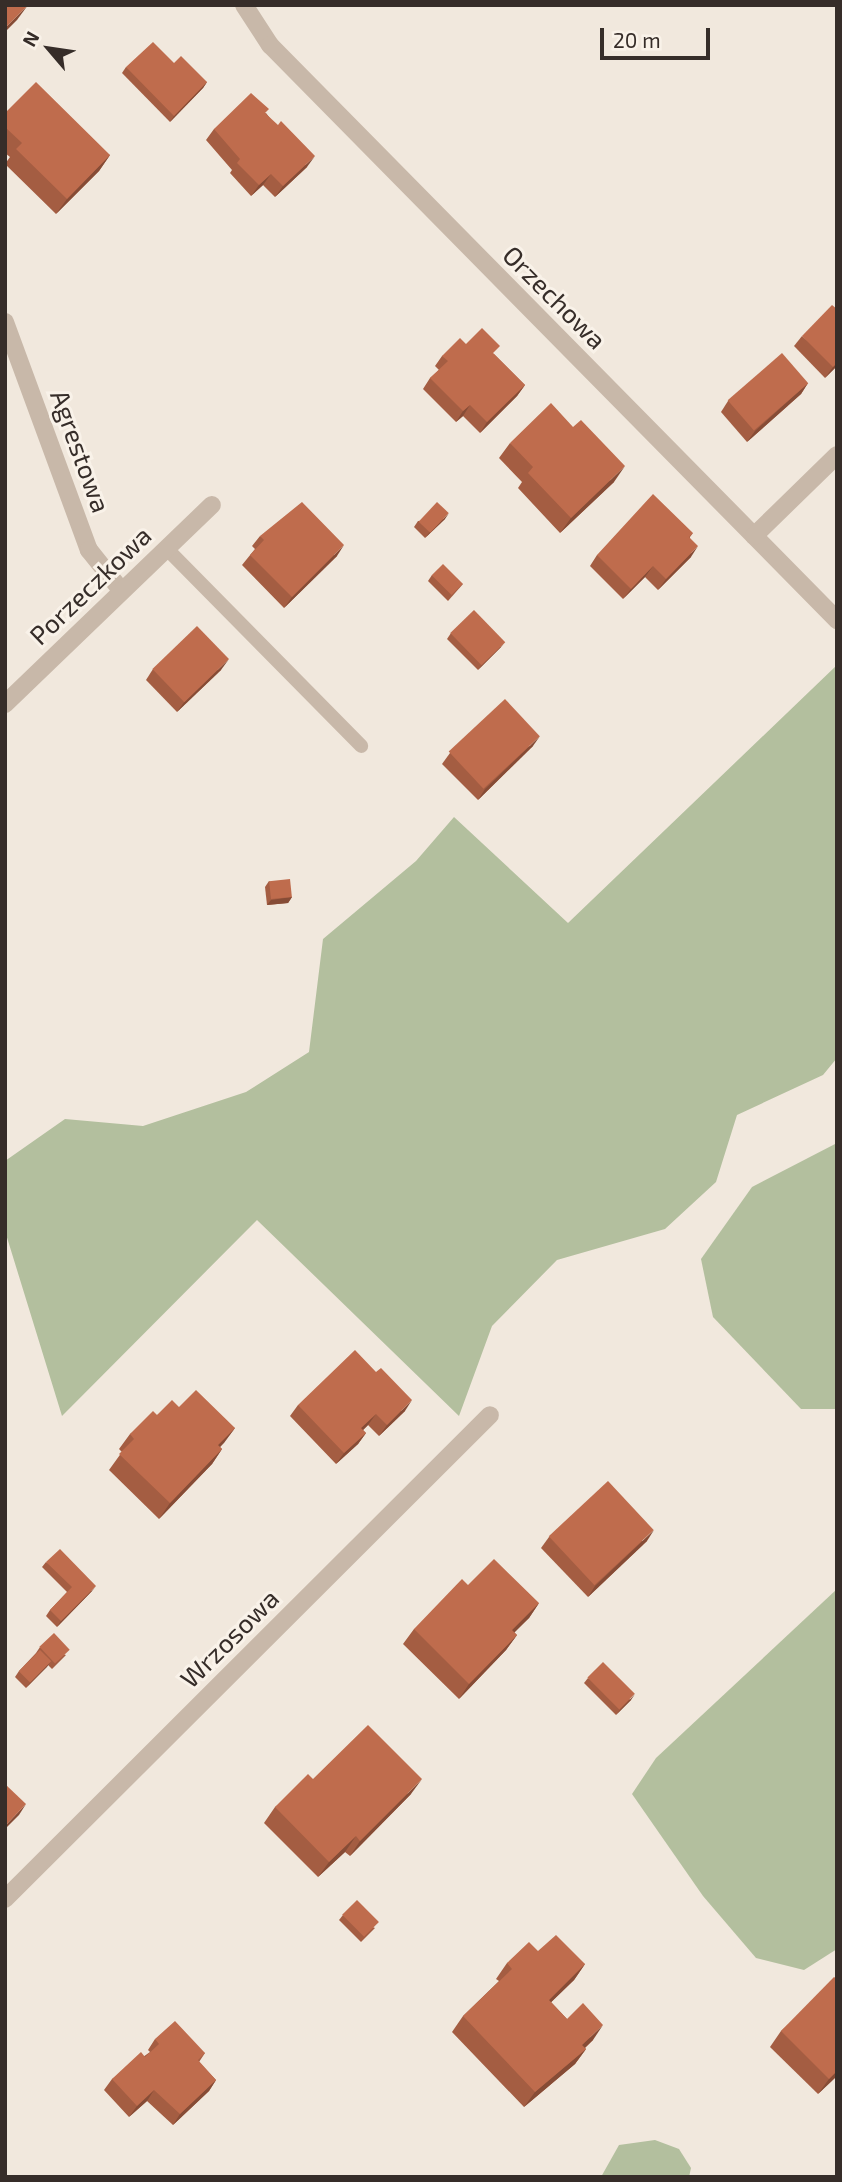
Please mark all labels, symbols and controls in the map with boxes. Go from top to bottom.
north arrow [14,14,84,84]
scale bar [604,14,714,58]
text: N [17,27,44,50]
text: 20 m [613,27,661,52]
street label: Orzechowa [497,239,613,355]
street label: Agrestowa [44,385,118,517]
street label: Porzeczkowa [23,519,157,651]
street label: Wrzosowa [173,1582,285,1694]

